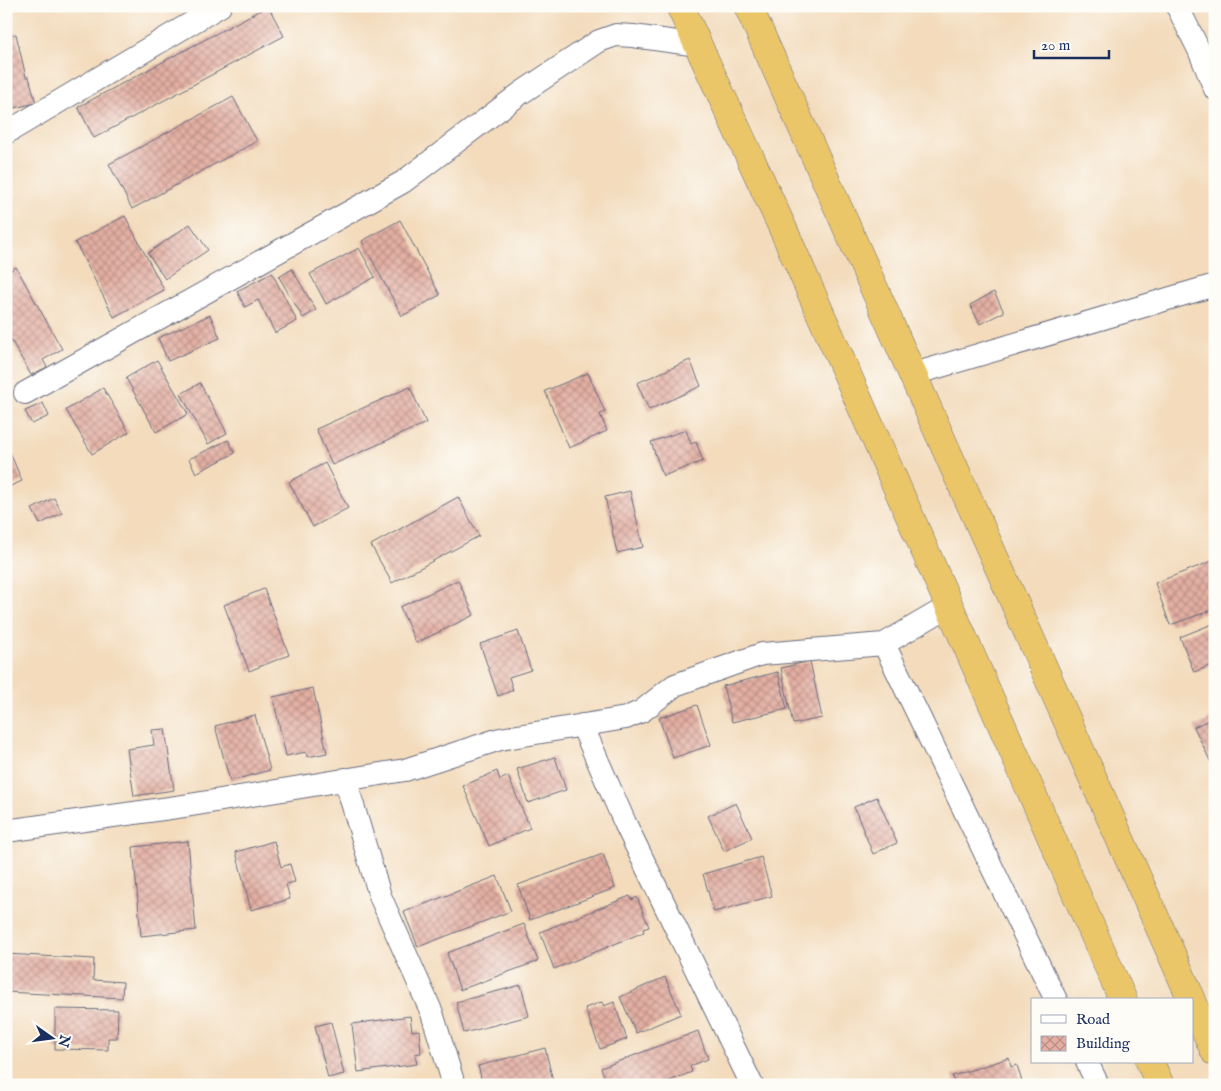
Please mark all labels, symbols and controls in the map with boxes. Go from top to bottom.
scale bar [1034,28,1108,60]
text: 20 m [1041,36,1071,55]
legend [1031,998,1194,1064]
text: Road [1076,1010,1111,1029]
north arrow [28,1014,78,1064]
text: N [53,1032,74,1049]
text: Building [1076,1034,1131,1053]

